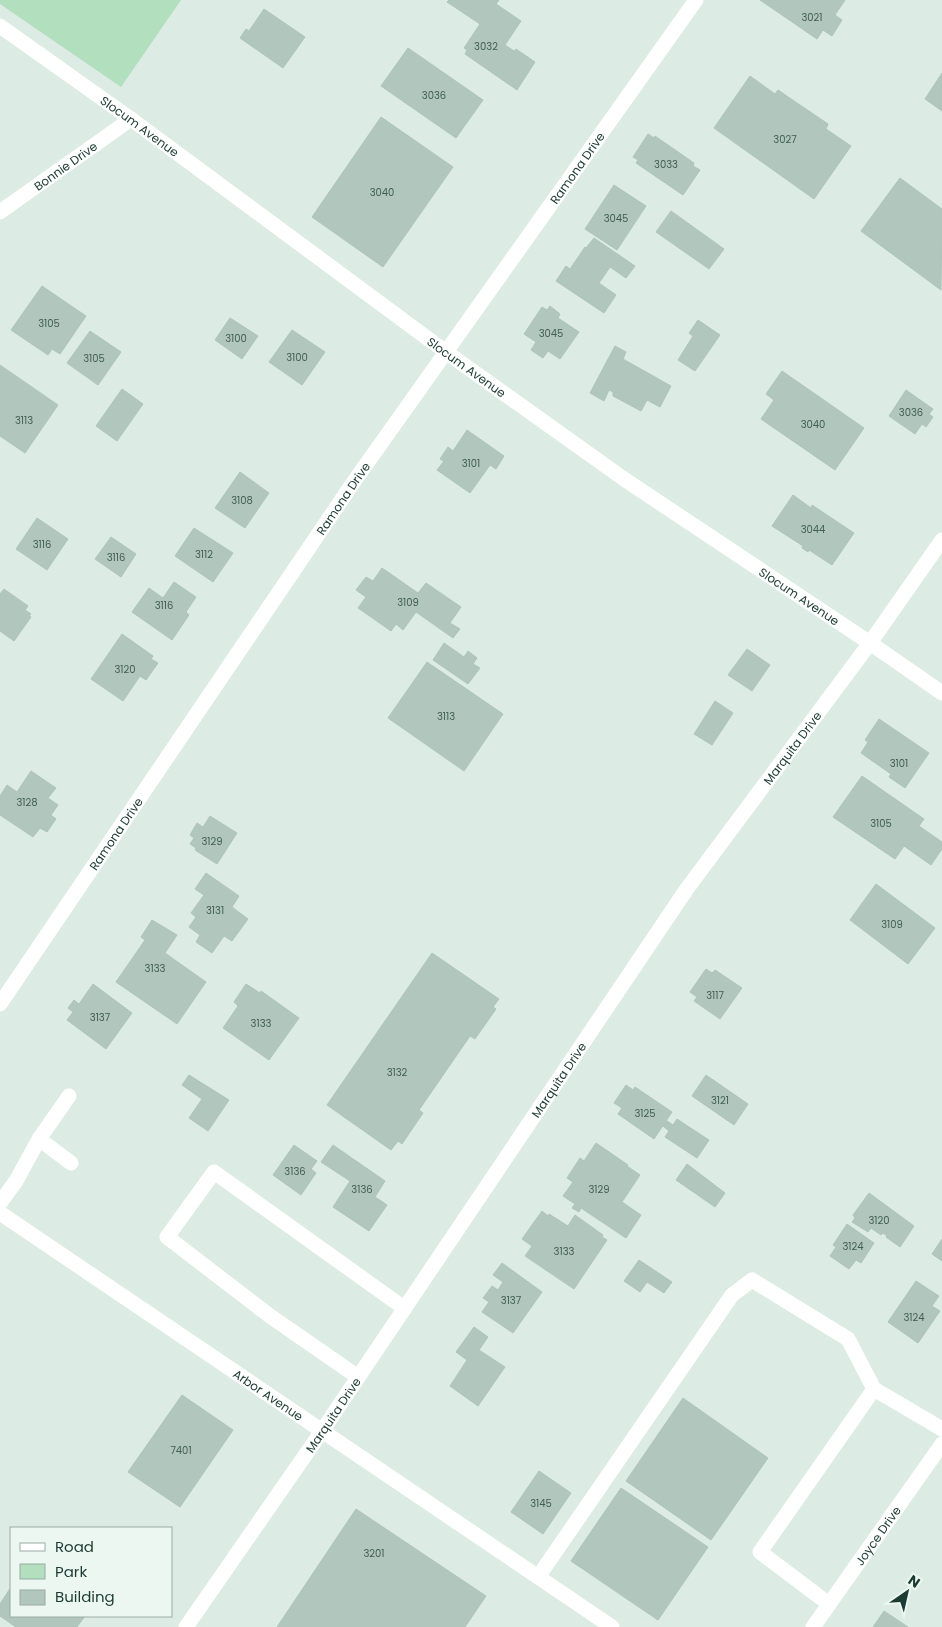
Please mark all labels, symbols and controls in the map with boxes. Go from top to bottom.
house number: 3021 [801,10,823,25]
house number: 3032 [474,39,498,54]
house number: 3036 [422,88,446,103]
street label: Slocum Avenue [97,92,183,160]
street label: Ramona Drive [545,128,608,207]
house number: 3027 [773,132,797,147]
street label: Bonnie Drive [30,137,100,194]
house number: 3033 [654,157,678,172]
house number: 3040 [370,185,394,200]
house number: 3045 [604,211,628,226]
house number: 3105 [38,316,60,331]
house number: 3045 [539,326,563,341]
house number: 3100 [225,331,247,346]
street label: Slocum Avenue [424,333,510,401]
house number: 3100 [286,350,308,365]
house number: 3105 [83,351,105,366]
house number: 3036 [899,405,923,420]
house number: 3113 [15,413,33,428]
house number: 3040 [801,417,825,432]
house number: 3101 [462,456,480,471]
street label: Ramona Drive [312,458,374,538]
house number: 3108 [231,493,253,508]
house number: 3044 [801,522,825,537]
house number: 3116 [33,537,51,552]
house number: 3112 [195,547,213,562]
house number: 3116 [107,550,125,565]
street label: Slocum Avenue [756,563,843,629]
house number: 3109 [397,595,419,610]
house number: 3116 [155,598,173,613]
house number: 3120 [114,662,136,677]
street label: Marquita Drive [759,708,825,788]
house number: 3113 [437,709,455,724]
house number: 3101 [890,756,908,771]
street label: Ramona Drive [85,794,146,873]
house number: 3128 [16,795,38,810]
house number: 3105 [870,816,892,831]
house number: 3129 [201,834,223,849]
house number: 3131 [206,903,224,918]
house number: 3109 [881,917,903,932]
house number: 3133 [145,961,166,976]
house number: 3117 [706,988,724,1003]
house number: 3137 [90,1010,111,1025]
house number: 3133 [251,1016,272,1031]
street label: Marquita Drive [527,1039,590,1121]
house number: 3132 [387,1065,408,1080]
house number: 3121 [711,1093,729,1108]
house number: 3125 [634,1106,656,1121]
house number: 3136 [284,1164,306,1179]
house number: 3136 [351,1182,373,1197]
house number: 3129 [588,1182,610,1197]
house number: 3120 [868,1213,890,1228]
house number: 3124 [842,1239,864,1254]
house number: 3133 [554,1244,575,1259]
house number: 3137 [501,1293,522,1308]
house number: 3124 [903,1310,925,1325]
street label: Arbor Avenue [230,1365,307,1424]
street label: Marquita Drive [301,1374,364,1456]
house number: 7401 [170,1443,192,1458]
house number: 3145 [530,1496,552,1511]
street label: Joyce Drive [851,1502,904,1569]
legend [10,1527,172,1617]
text: Road [55,1536,94,1557]
house number: 3201 [363,1546,385,1561]
text: Park [55,1561,87,1582]
north arrow [882,1567,932,1617]
text: N [904,1570,924,1592]
text: Building [55,1586,115,1607]

